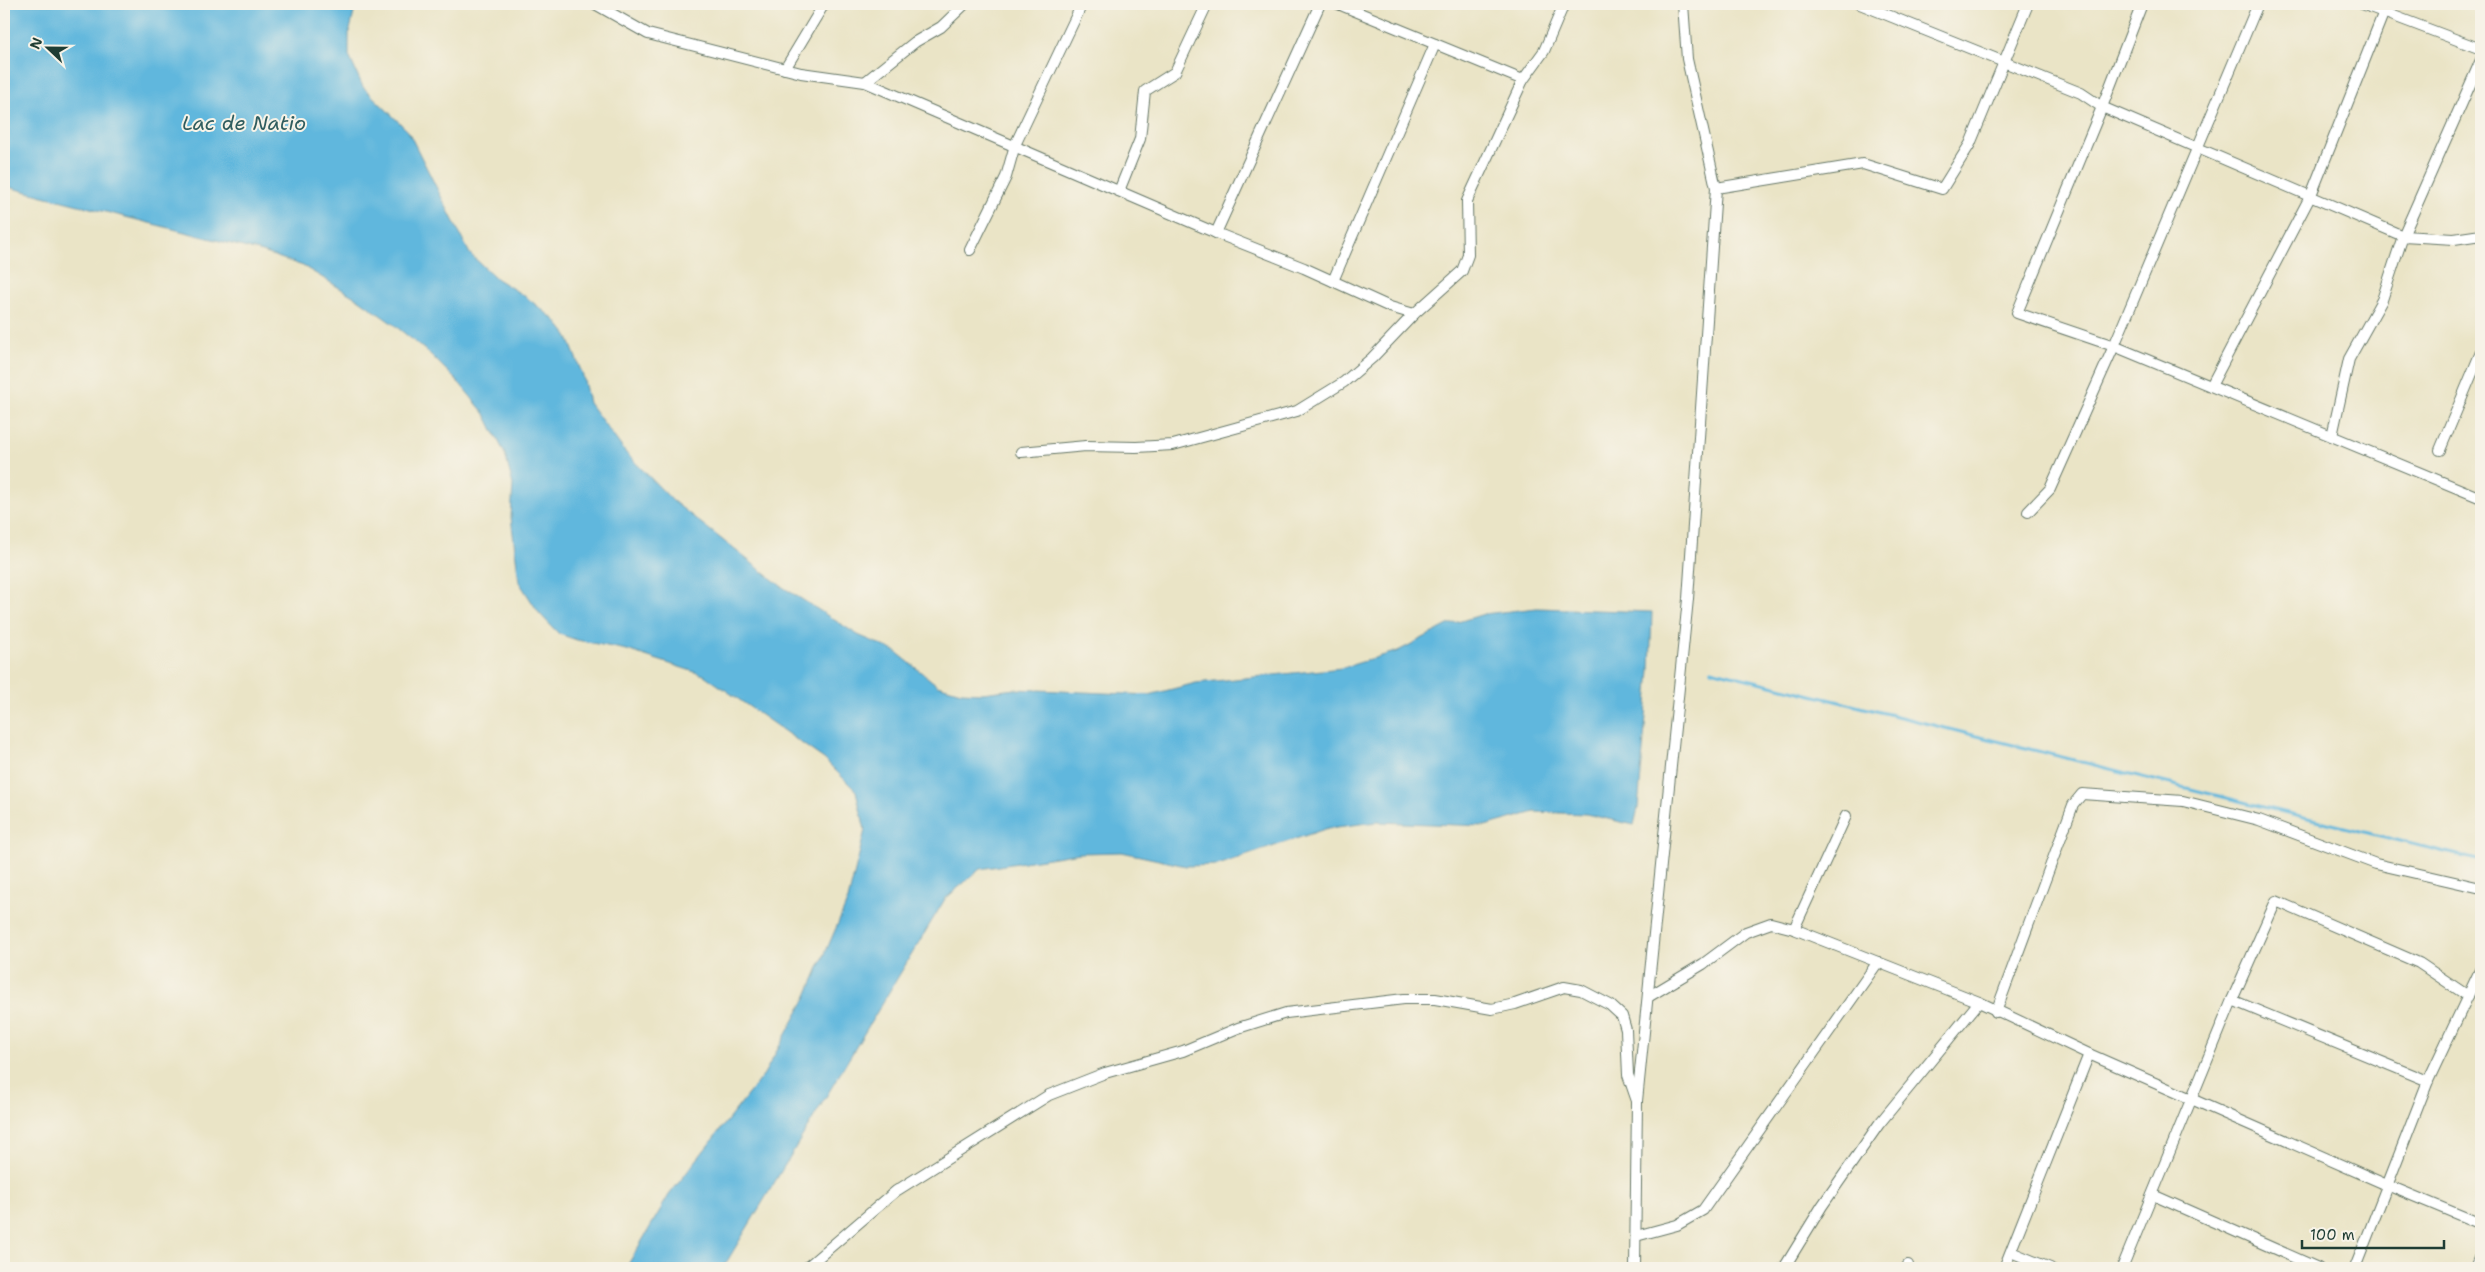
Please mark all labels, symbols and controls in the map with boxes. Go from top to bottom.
north arrow [22,22,72,72]
text: N [26,35,46,52]
water label: Lac de Natio [182,110,306,136]
scale bar [2302,1217,2445,1249]
text: 100 m [2310,1225,2355,1245]

